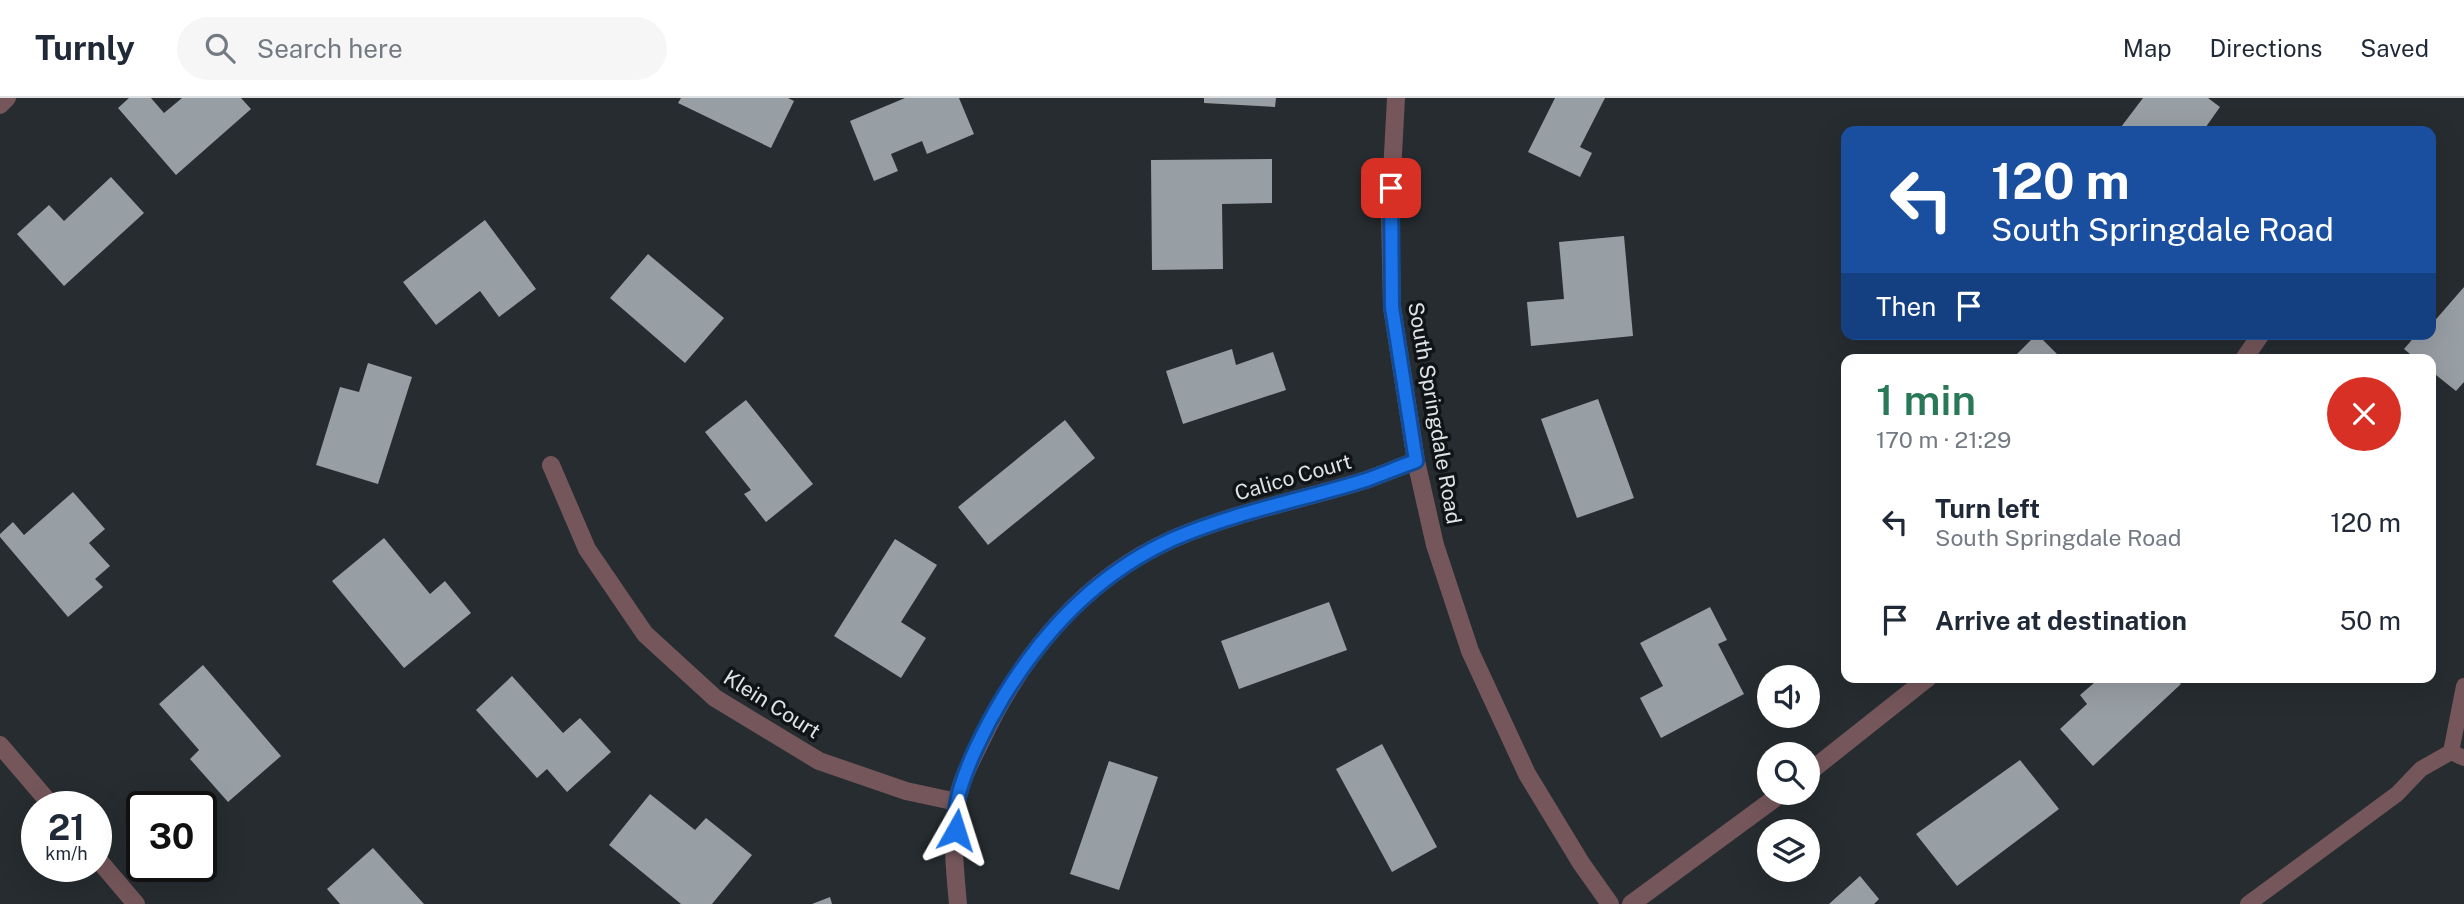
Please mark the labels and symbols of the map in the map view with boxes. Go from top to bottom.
pin [1361,158,1421,218]
street label: South Springdale Road [1403,300,1467,526]
street label: Calico Court [1232,448,1354,506]
street label: Klein Court [719,664,825,744]
speed limit sign: 30 [126,791,217,882]
position arrow [919,793,993,867]

